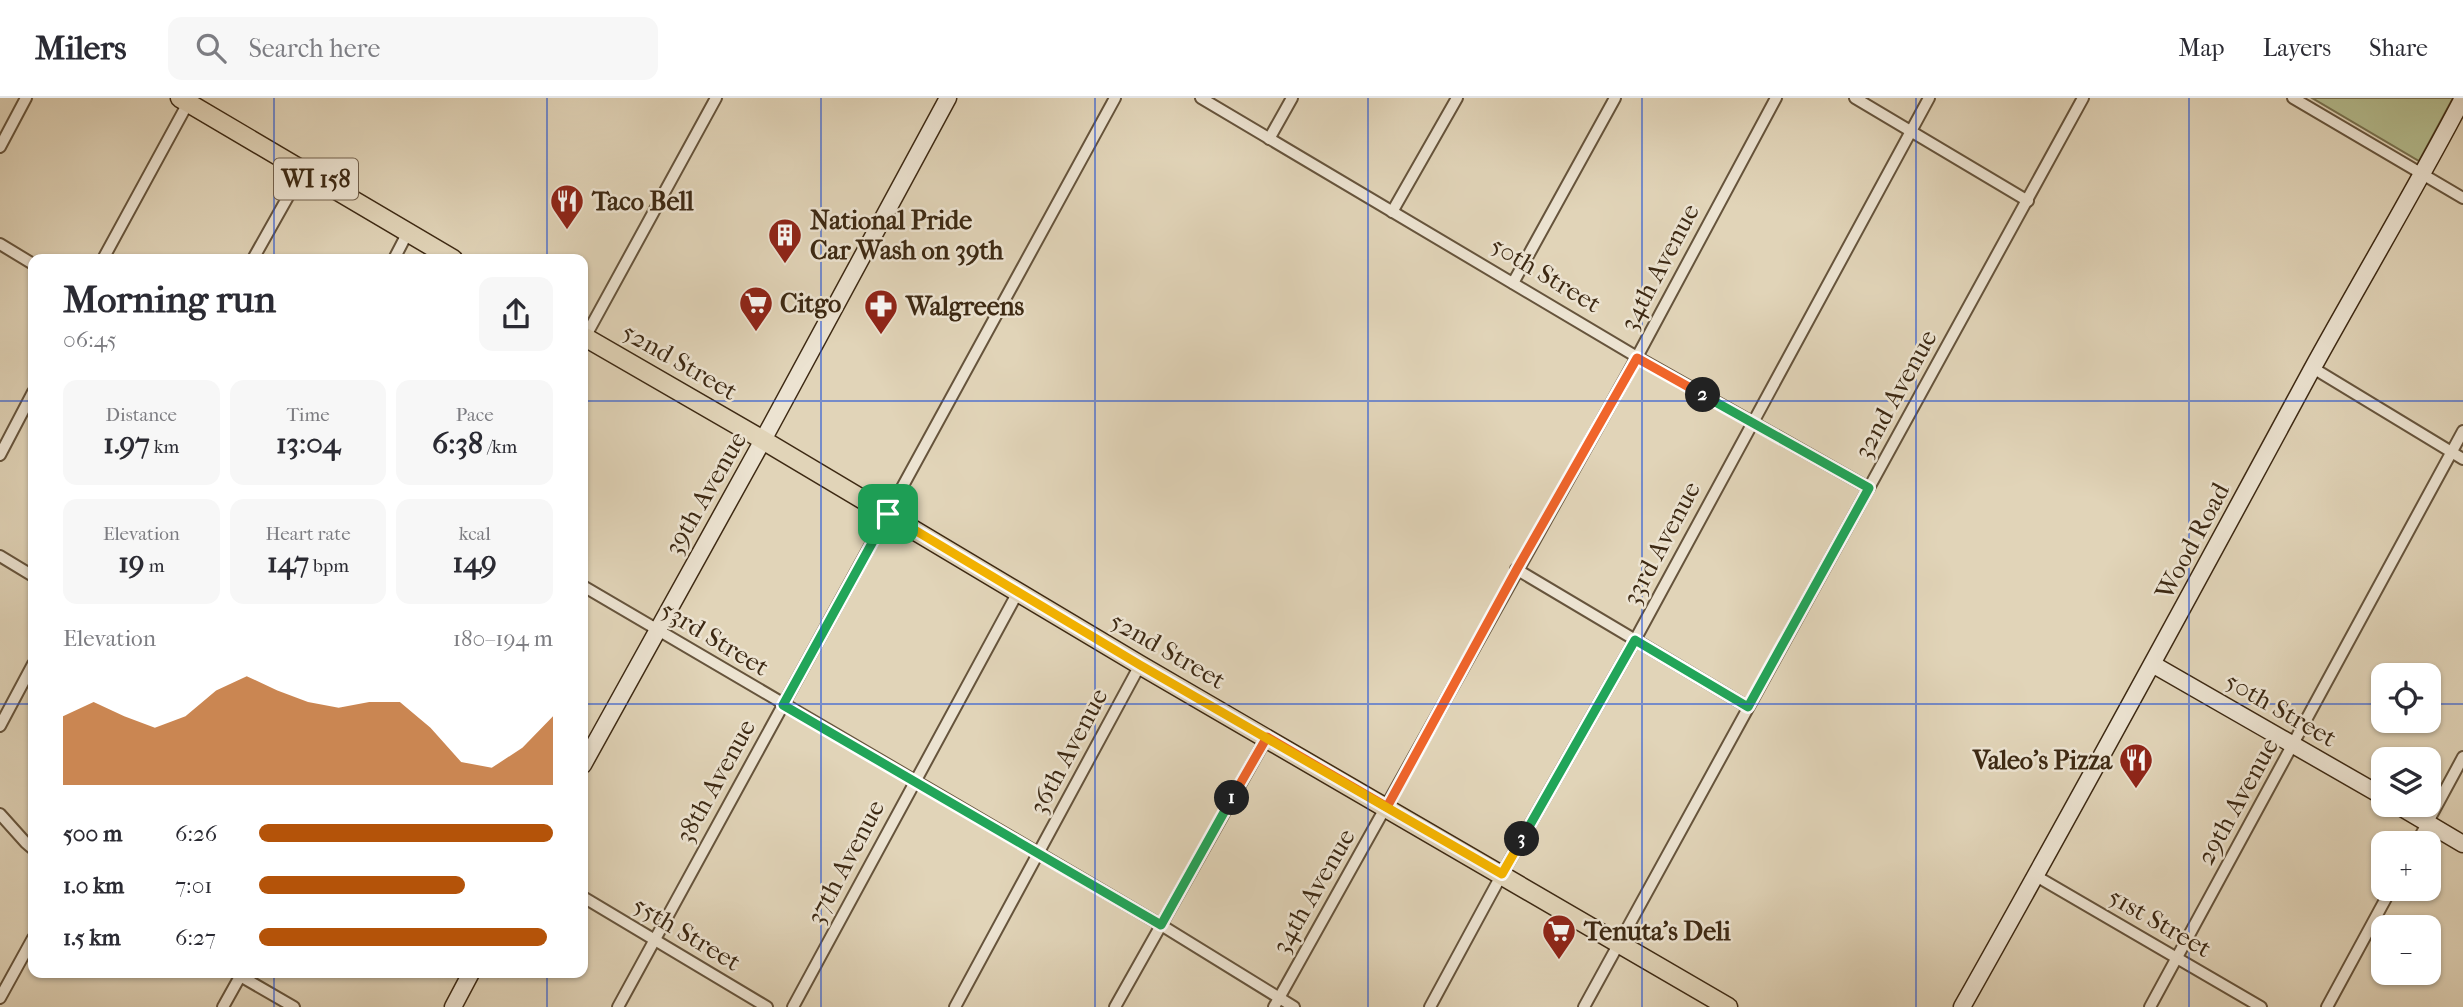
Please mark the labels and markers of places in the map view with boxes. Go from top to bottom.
restaurant icon: Taco Bell [548,182,586,231]
place label: Taco Bell [591,186,694,217]
place label: National Pride Car Wash on 39th [810,205,1004,266]
building icon: National Pride Car Wash on 39th [766,216,804,265]
supermarket icon: Citgo [737,284,775,333]
pharmacy icon: Walgreens [862,287,900,336]
place label: Citgo [780,288,841,319]
place label: Walgreens [905,291,1025,322]
pin: 2 [1686,378,1720,412]
pin [858,484,918,544]
restaurant icon: Valeo's Pizza [2117,741,2155,790]
place label: Valeo's Pizza [1972,745,2113,776]
pin: 1 [1214,780,1250,816]
pin: 3 [1504,822,1540,856]
supermarket icon: Tenuta's Deli [1540,912,1578,961]
place label: Tenuta's Deli [1583,916,1731,947]

